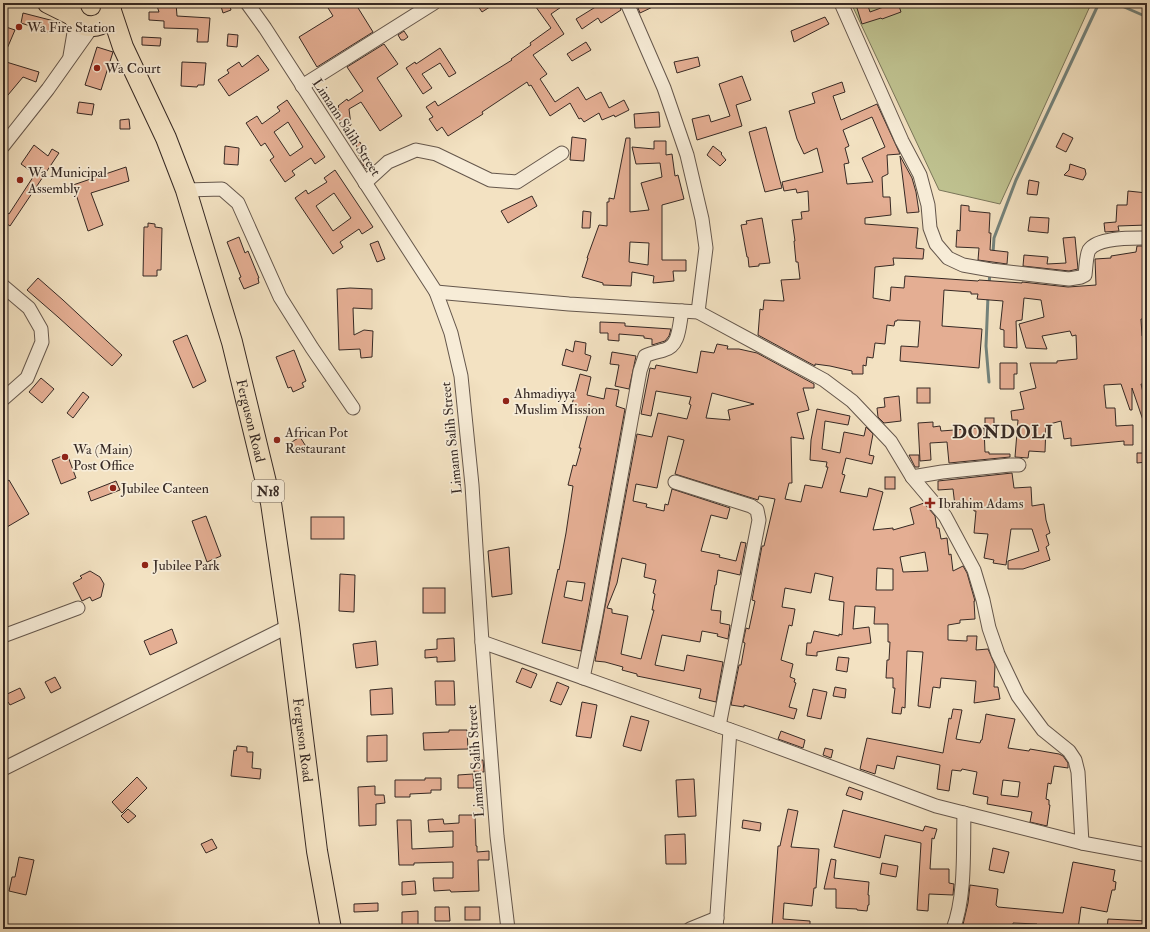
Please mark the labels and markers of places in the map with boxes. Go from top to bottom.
place label: Wa Fire Station [26,19,115,36]
marker: Wa Fire Station [14,22,24,32]
place label: Wa Court [104,60,161,77]
marker: Wa Court [92,63,102,73]
place label: Wa Municipal Assembly [27,164,107,198]
marker: Wa Municipal Assembly [15,175,25,185]
place label: Ahmadiyya Muslim Mission [513,385,605,418]
marker: Ahmadiyya Muslim Mission [501,396,511,406]
place label: African Pot Restaurant [284,424,348,457]
marker: African Pot Restaurant [272,435,282,445]
place label: Wa (Main) Post Office [72,441,134,474]
marker: Wa (Main) Post Office [60,452,70,462]
place label: Jubilee Canteen [120,480,209,497]
marker: Jubilee Canteen [108,483,118,493]
place label: Ibrahim Adams [938,495,1024,512]
marker: Ibrahim Adams [925,498,935,508]
place label: Jubilee Park [152,557,220,574]
marker: Jubilee Park [140,560,150,570]

